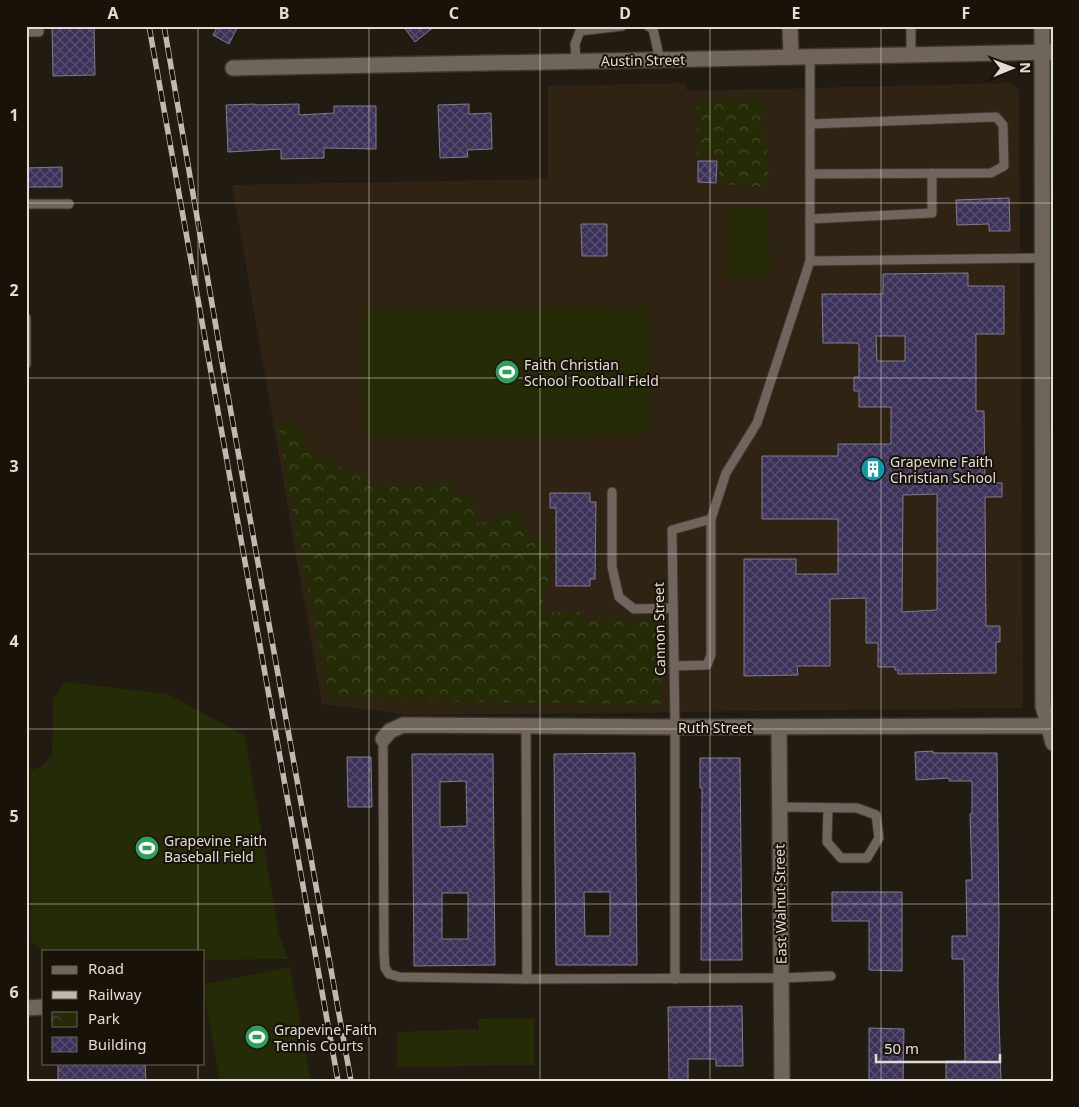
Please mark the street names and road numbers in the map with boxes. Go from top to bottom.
street label: Austin Street [601,50,685,70]
street label: Cannon Street [649,582,669,676]
street label: Ruth Street [678,718,752,737]
street label: East Walnut Street [769,844,791,964]

